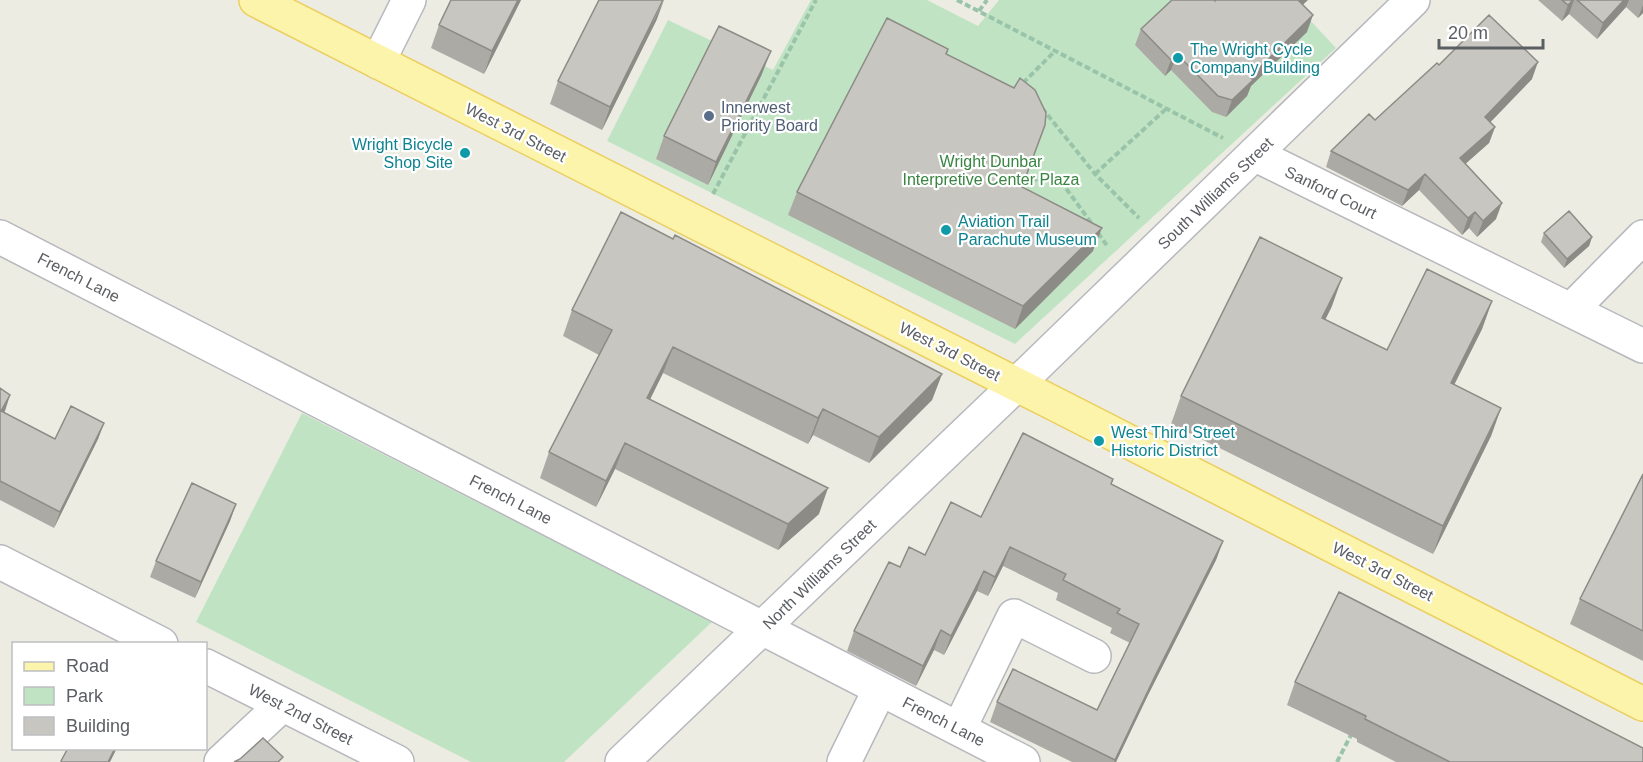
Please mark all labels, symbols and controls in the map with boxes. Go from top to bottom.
scale bar [1439,12,1542,50]
text: 20 m [1448,23,1488,43]
place label: The Wright Cycle Company Building [1190,41,1320,76]
marker: The Wright Cycle Company Building [1171,51,1185,65]
place label: Innerwest Priority Board [721,99,818,134]
street label: West 3rd Street [463,100,570,165]
marker: Innerwest Priority Board [702,109,716,123]
street label: South Williams Street [1154,134,1277,253]
place label: Wright Bicycle Shop Site [352,136,453,171]
marker: Wright Bicycle Shop Site [458,146,472,160]
park label: Wright Dunbar Interpretive Center Plaza [903,153,1080,188]
street label: Sanford Court [1282,163,1380,222]
place label: Aviation Trail Parachute Museum [958,213,1097,248]
marker: Aviation Trail Parachute Museum [939,223,953,237]
street label: French Lane [35,249,123,305]
street label: West 3rd Street [897,319,1004,384]
place label: West Third Street Historic District [1111,424,1235,459]
marker: West Third Street Historic District [1092,434,1106,448]
street label: French Lane [467,471,555,527]
street label: North Williams Street [759,516,880,633]
street label: West 3rd Street [1330,539,1437,604]
legend [12,642,207,750]
text: Road [66,656,109,676]
street label: West 2nd Street [246,681,356,748]
text: Park [66,686,104,706]
street label: French Lane [900,693,988,749]
text: Building [66,716,130,736]

